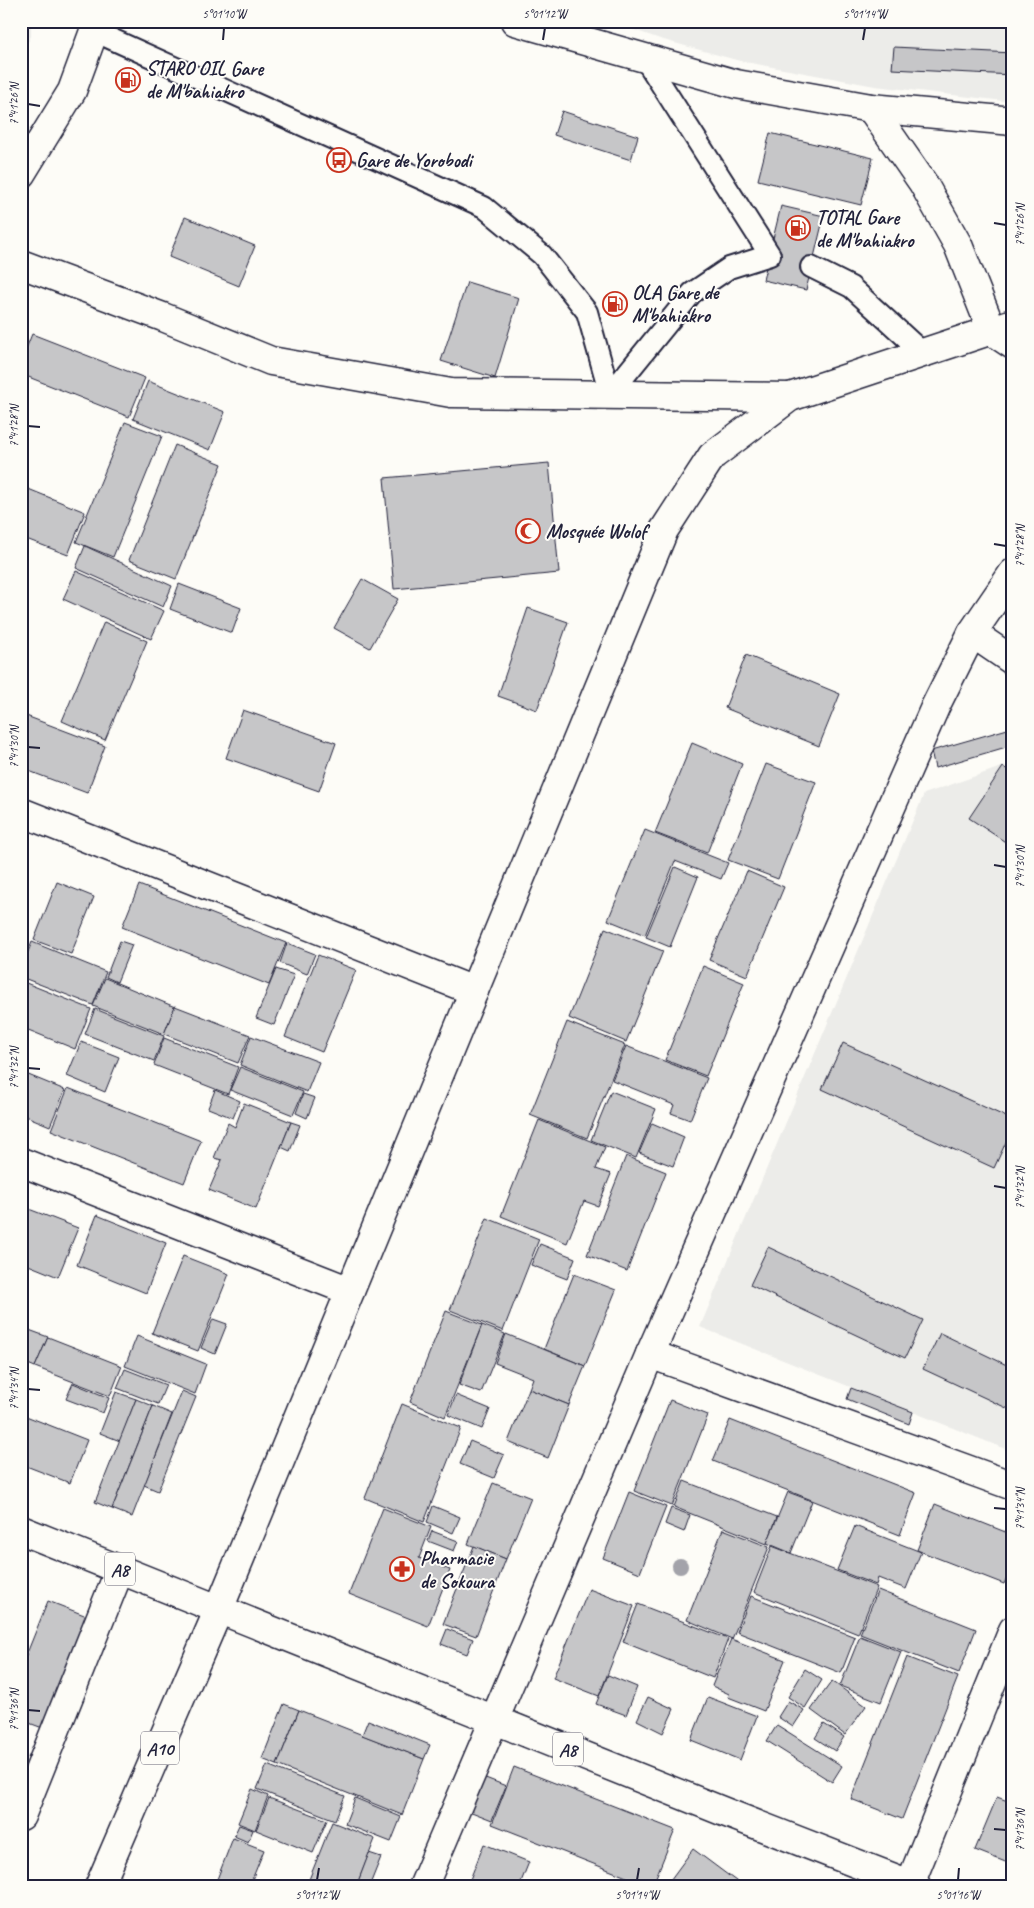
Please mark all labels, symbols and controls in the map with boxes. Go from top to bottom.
text: 5°01'10"W [202,6,248,22]
text: 5°01'12"W [523,6,569,22]
text: 5°01'14"W [843,6,889,22]
place label: STARO OIL Gare de M'bahiakro [146,56,264,104]
fuel station icon: STARO OIL Gare de M'bahiakro [115,67,141,93]
text: 7°41'26"N [6,81,22,125]
bus stop icon: Gare de Yorobodi [326,147,352,173]
place label: Gare de Yorobodi [356,148,475,173]
text: 7°41'26"N [1012,202,1028,246]
place label: TOTAL Gare de M'bahiakro [816,205,915,253]
fuel station icon: TOTAL Gare de M'bahiakro [785,215,811,241]
place label: OLA Gare de M'bahiakro [632,280,720,328]
fuel station icon: OLA Gare de M'bahiakro [602,291,628,317]
text: 7°41'28"N [6,403,22,447]
mosque icon: Mosquée Wolof [515,518,541,544]
place label: Mosquée Wolof [546,519,651,544]
text: 7°41'28"N [1012,523,1028,567]
text: 7°41'30"N [6,724,22,768]
text: 7°41'30"N [1012,844,1028,888]
text: 7°41'32"N [6,1045,22,1089]
text: 7°41'32"N [1012,1165,1028,1209]
text: 7°41'34"N [6,1366,22,1410]
text: 7°41'34"N [1012,1486,1028,1530]
place label: Pharmacie de Sokoura [420,1546,496,1594]
road number: A8 [105,1552,135,1586]
pharmacy icon: Pharmacie de Sokoura [389,1556,415,1582]
text: 7°41'36"N [6,1687,22,1731]
road number: A10 [141,1732,179,1765]
road number: A8 [553,1732,583,1766]
text: 7°41'36"N [1012,1807,1028,1851]
text: 5°01'12"W [295,1887,341,1903]
text: 5°01'14"W [615,1887,661,1903]
text: 5°01'16"W [936,1887,982,1903]

